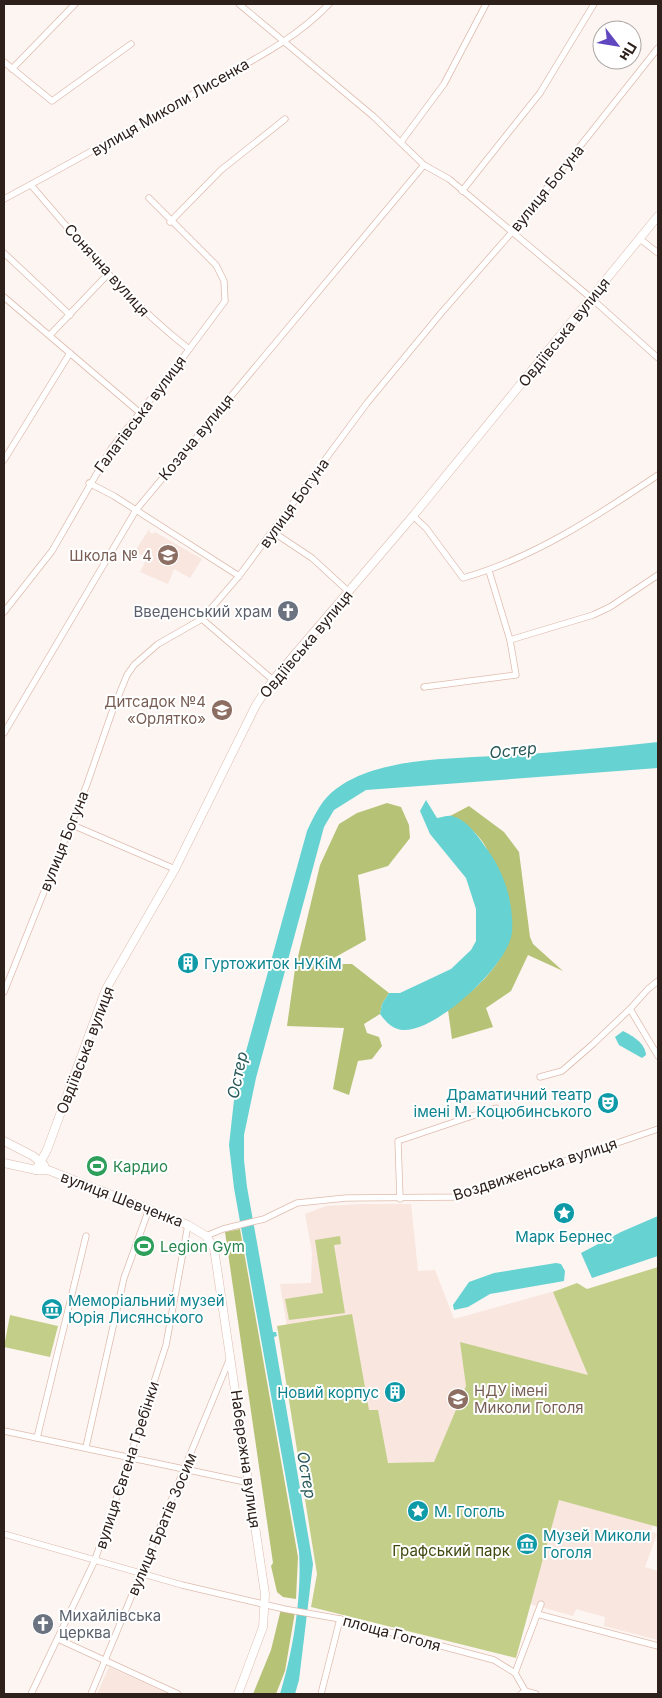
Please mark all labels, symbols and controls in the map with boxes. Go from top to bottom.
north arrow [592,20,642,70]
text: Пн [616,39,641,65]
street label: вулиця Миколи Лисенка [88,54,252,160]
street label: вулиця Богуна [506,141,588,235]
street label: Сонячна вулиця [60,220,154,320]
street label: Овдіївська вулиця [514,274,614,390]
street label: Галатівська вулиця [90,352,190,476]
street label: Козача вулиця [154,390,238,484]
street label: вулиця Богуна [255,454,333,552]
school or university icon: Школа № 4 [156,543,180,567]
place label: Школа № 4 [69,546,152,565]
street label: Овдіївська вулиця [255,586,357,702]
church icon: Введенський храм [276,599,300,623]
place label: Введенський храм [133,602,272,621]
place label: Дитсадок №4 «Орлятко» [104,692,206,728]
school or university icon: Дитсадок №4 «Орлятко» [210,698,234,722]
water label: Остер [488,738,538,762]
street label: вулиця Богуна [35,788,93,894]
building icon: Гуртожиток НУКіМ [176,951,200,975]
place label: Гуртожиток НУКіМ [204,954,342,973]
street label: Овдіївська вулиця [52,984,118,1116]
water label: Остер [222,1049,252,1100]
place label: Драматичний театр імені М. Коцюбинського [414,1085,592,1121]
theatre icon: Драматичний театр імені М. Коцюбинського [596,1091,620,1115]
street label: Воздвиженська вулиця [451,1134,619,1204]
sports icon: Кардио [85,1154,109,1178]
place label: Кардио [113,1157,168,1176]
street label: вулиця Шевченка [58,1167,186,1231]
place icon: Марк Бернес [552,1201,576,1225]
place label: Марк Бернес [515,1227,613,1246]
sports icon: Legion Gym [132,1234,156,1258]
place label: Legion Gym [160,1237,245,1256]
place label: Меморіальний музей Юрія Лисянського [68,1291,225,1327]
museum icon: Меморіальний музей Юрія Лисянського [40,1297,64,1321]
street label: вулиця Євгена Гребінки [91,1379,163,1551]
building icon: Новий корпус [383,1380,407,1404]
place label: НДУ імені Миколи Гоголя [474,1381,584,1417]
place label: Новий корпус [277,1383,379,1402]
school or university icon: НДУ імені Миколи Гоголя [446,1387,470,1411]
street label: Набережна вулиця [227,1389,265,1529]
street label: вулиця Братів Зосим [123,1450,201,1598]
water label: Остер [293,1450,321,1500]
place icon: М. Гоголь [406,1499,430,1523]
place label: М. Гоголь [434,1502,505,1521]
place label: Музей Миколи Гоголя [543,1526,651,1562]
museum icon: Музей Миколи Гоголя [515,1532,539,1556]
park label: Графський парк [392,1541,510,1560]
place label: Михайлівська церква [59,1606,161,1642]
street label: площа Гоголя [341,1611,443,1655]
church icon: Михайлівська церква [31,1612,55,1636]

